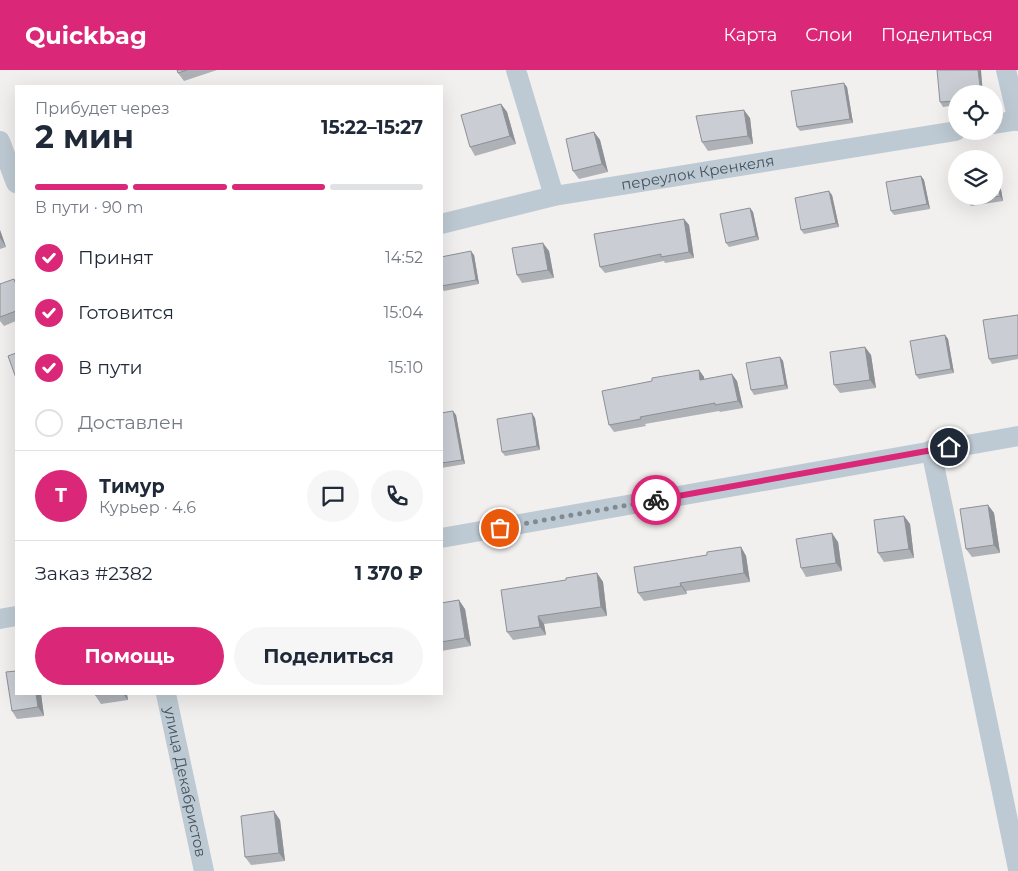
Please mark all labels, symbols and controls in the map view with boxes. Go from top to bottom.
text: Quickbag [25,21,147,50]
text: Карта [723,24,777,46]
text: Слои [805,24,853,46]
text: Поделиться [881,24,993,46]
map controls [948,85,1003,205]
button: locate [948,85,1003,140]
text: Прибудет через [35,99,170,118]
text: 15:22–15:27 [321,116,423,139]
text: 2 мин [35,117,134,156]
button: layers [948,150,1003,205]
street label: переулок Кренкеля [620,151,776,194]
text: В пути · 90 m [35,198,143,217]
icon: check [35,244,63,272]
text: Принят [78,246,153,269]
text: 14:52 [385,248,423,267]
icon: check [35,299,63,327]
text: Готовится [78,301,174,324]
text: 15:04 [384,303,423,322]
icon: check [35,354,63,382]
text: В пути [78,356,143,379]
text: 15:10 [388,358,423,377]
text: Доставлен [78,411,184,434]
pin [928,426,970,468]
icon: home [935,433,963,461]
button: chat [307,470,359,522]
button: phone [371,470,423,522]
text: Тимур [99,475,165,498]
courier [631,475,681,525]
text: Т [55,484,67,507]
icon: bike [642,486,670,514]
text: Курьер · 4.6 [99,498,196,517]
pin [479,507,521,549]
icon: bag [486,514,514,542]
text: Заказ #2382 [35,562,153,585]
text: 1 370 ₽ [355,562,423,585]
button: Помощь [35,627,224,685]
button: Поделиться [234,627,423,685]
street label: улица Декабристов [160,704,211,859]

